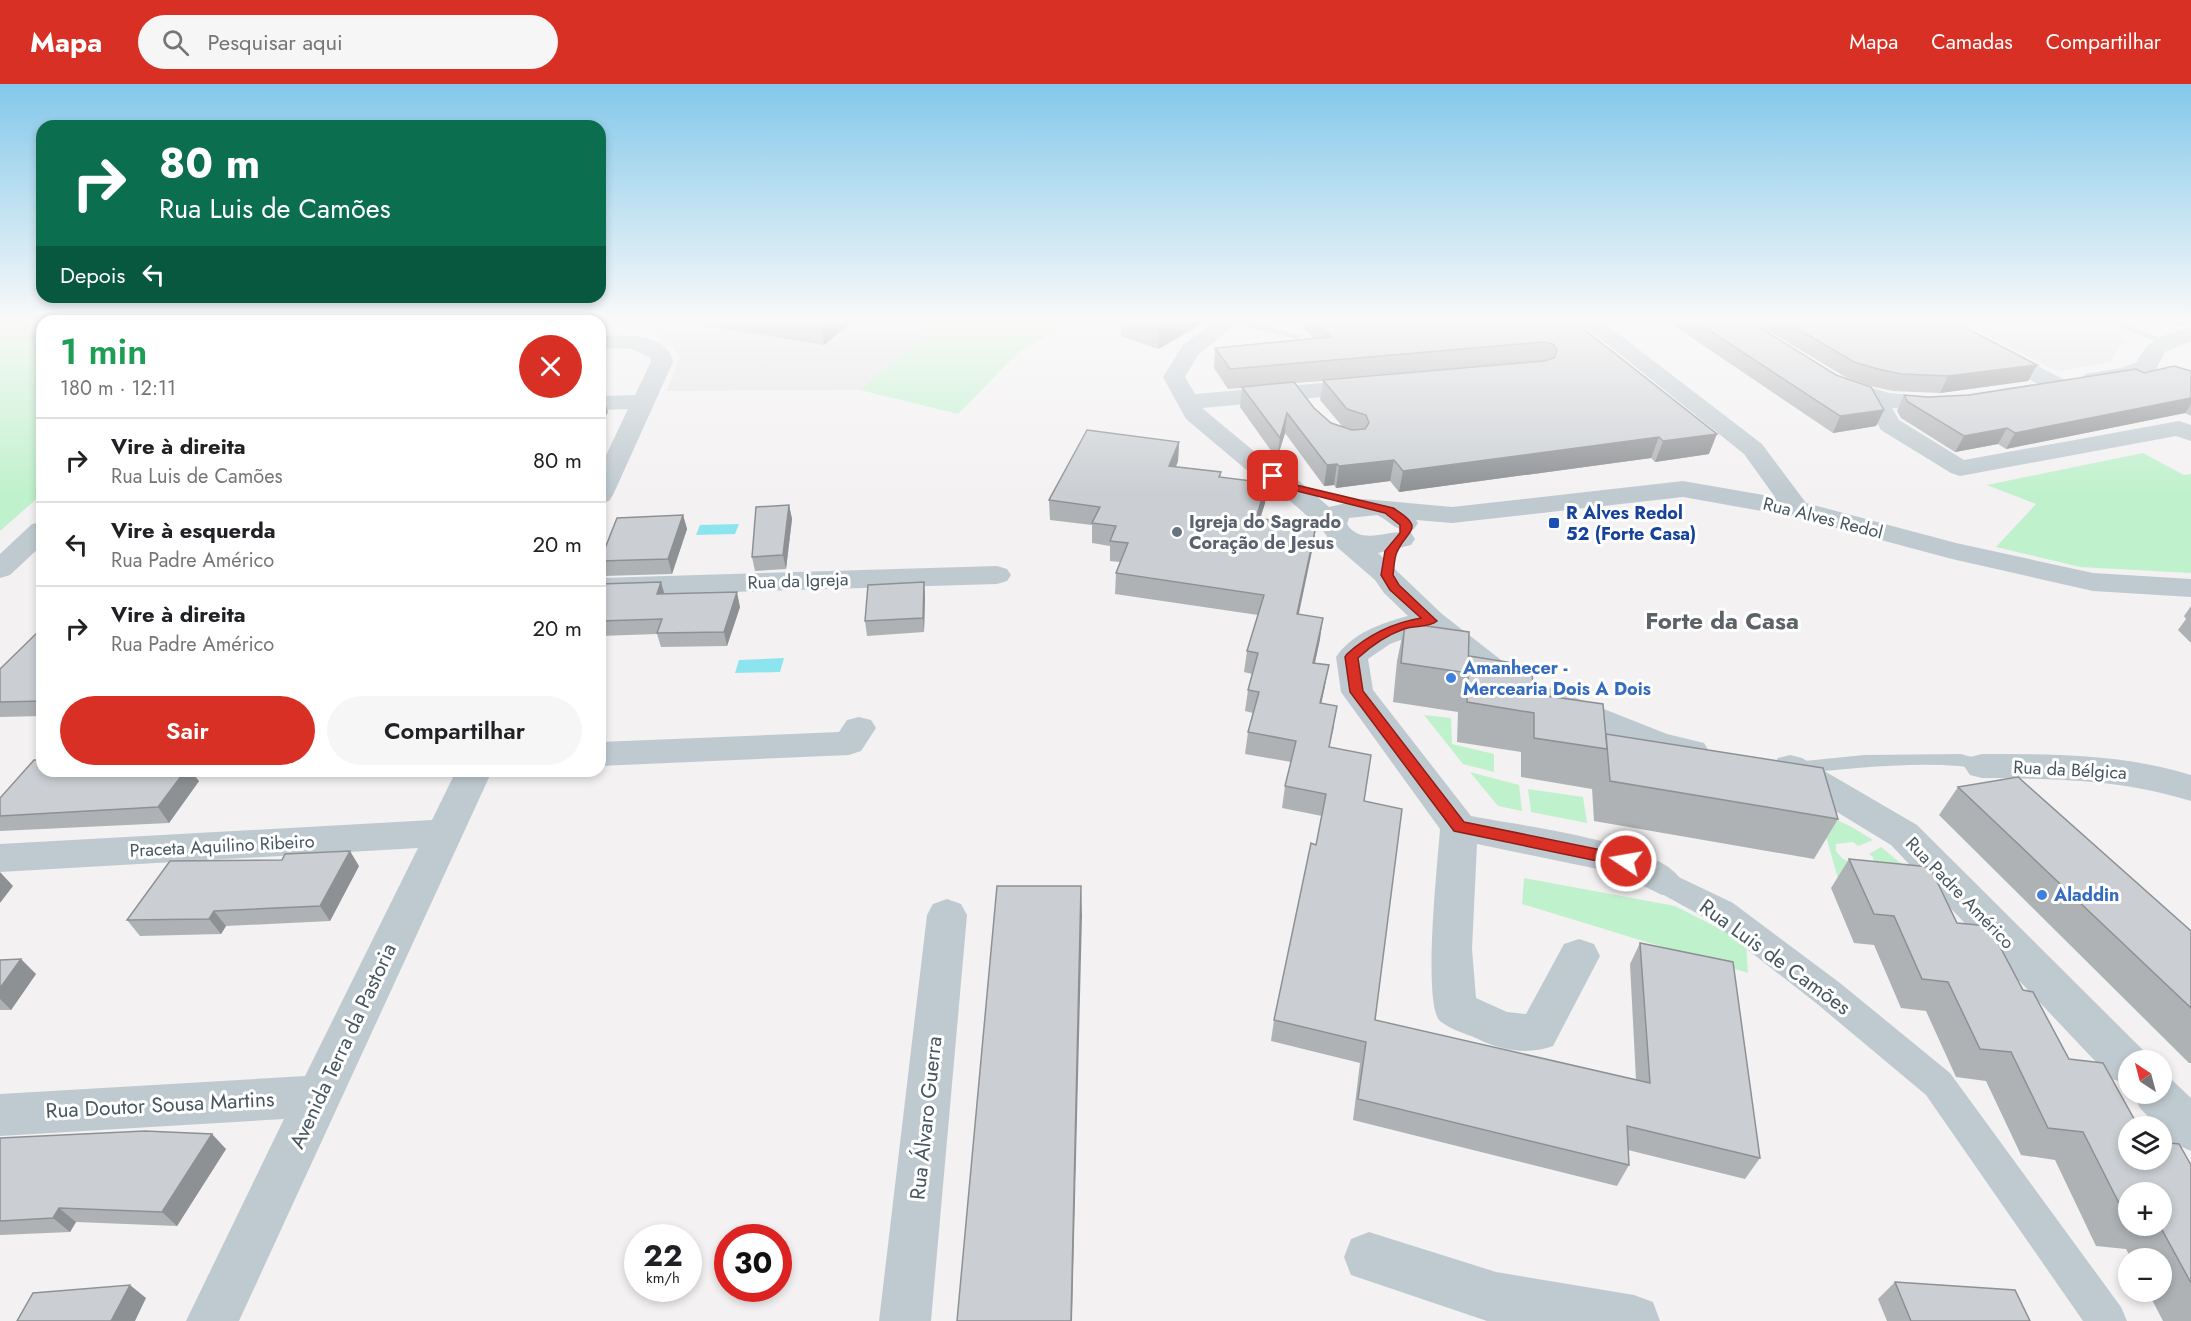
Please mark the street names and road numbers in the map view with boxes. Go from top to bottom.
street label: Rua Alves Redol [1760,491,1886,545]
street label: Rua da Igreja [747,566,849,596]
street label: Rua da Bélgica [2013,754,2127,786]
street label: Praceta Aquilino Ribeiro [129,828,315,864]
street label: Rua Padre Américo [1900,831,2020,955]
street label: Rua Luis de Camões [1693,892,1857,1022]
street label: Avenida Terra da Pastoria [282,938,404,1154]
street label: Rua Álvaro Guerra [902,1035,950,1201]
street label: Rua Doutor Sousa Martins [45,1084,275,1126]

